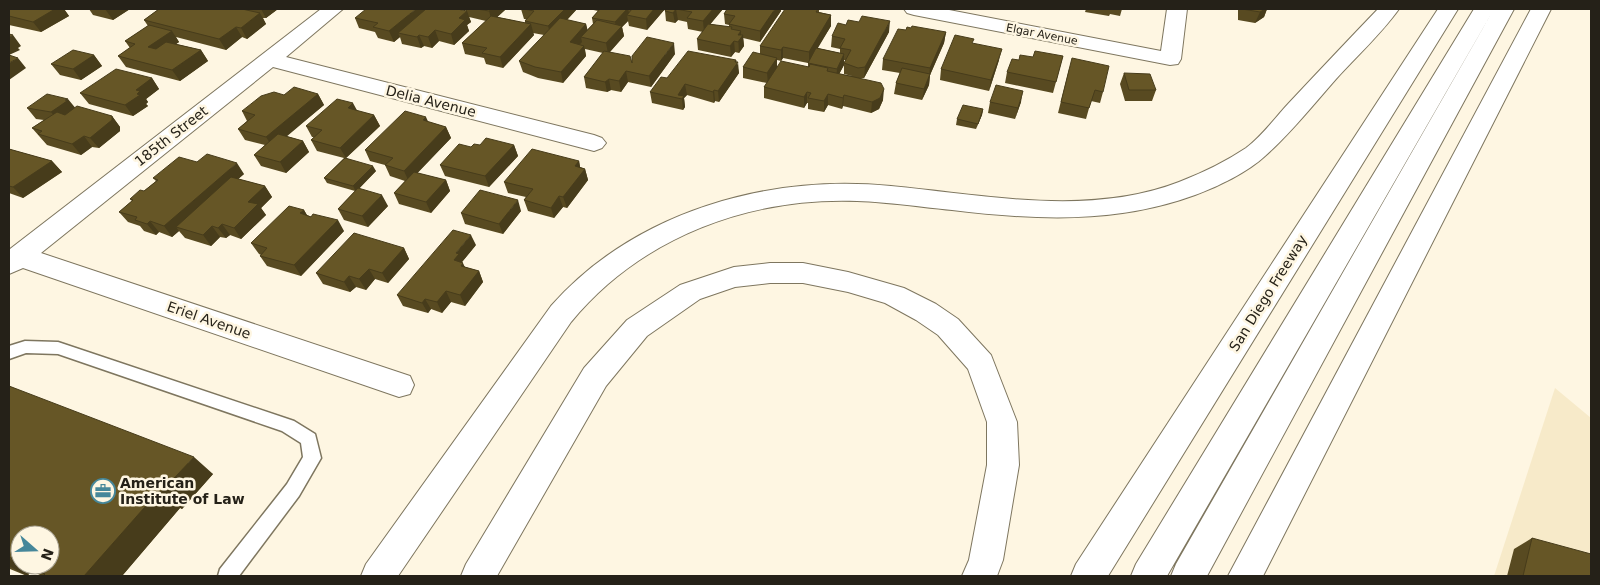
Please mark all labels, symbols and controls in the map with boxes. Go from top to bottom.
street label: Elgar Avenue [1005,21,1079,48]
street label: Delia Avenue [384,82,478,120]
street label: 185th Street [131,102,211,169]
street label: San Diego Freeway [1226,232,1310,354]
street label: Eriel Avenue [165,298,253,342]
place label: American Institute of Law [120,475,245,507]
office icon: American Institute of Law [90,478,116,504]
north arrow [10,525,60,575]
text: N [38,546,57,563]

